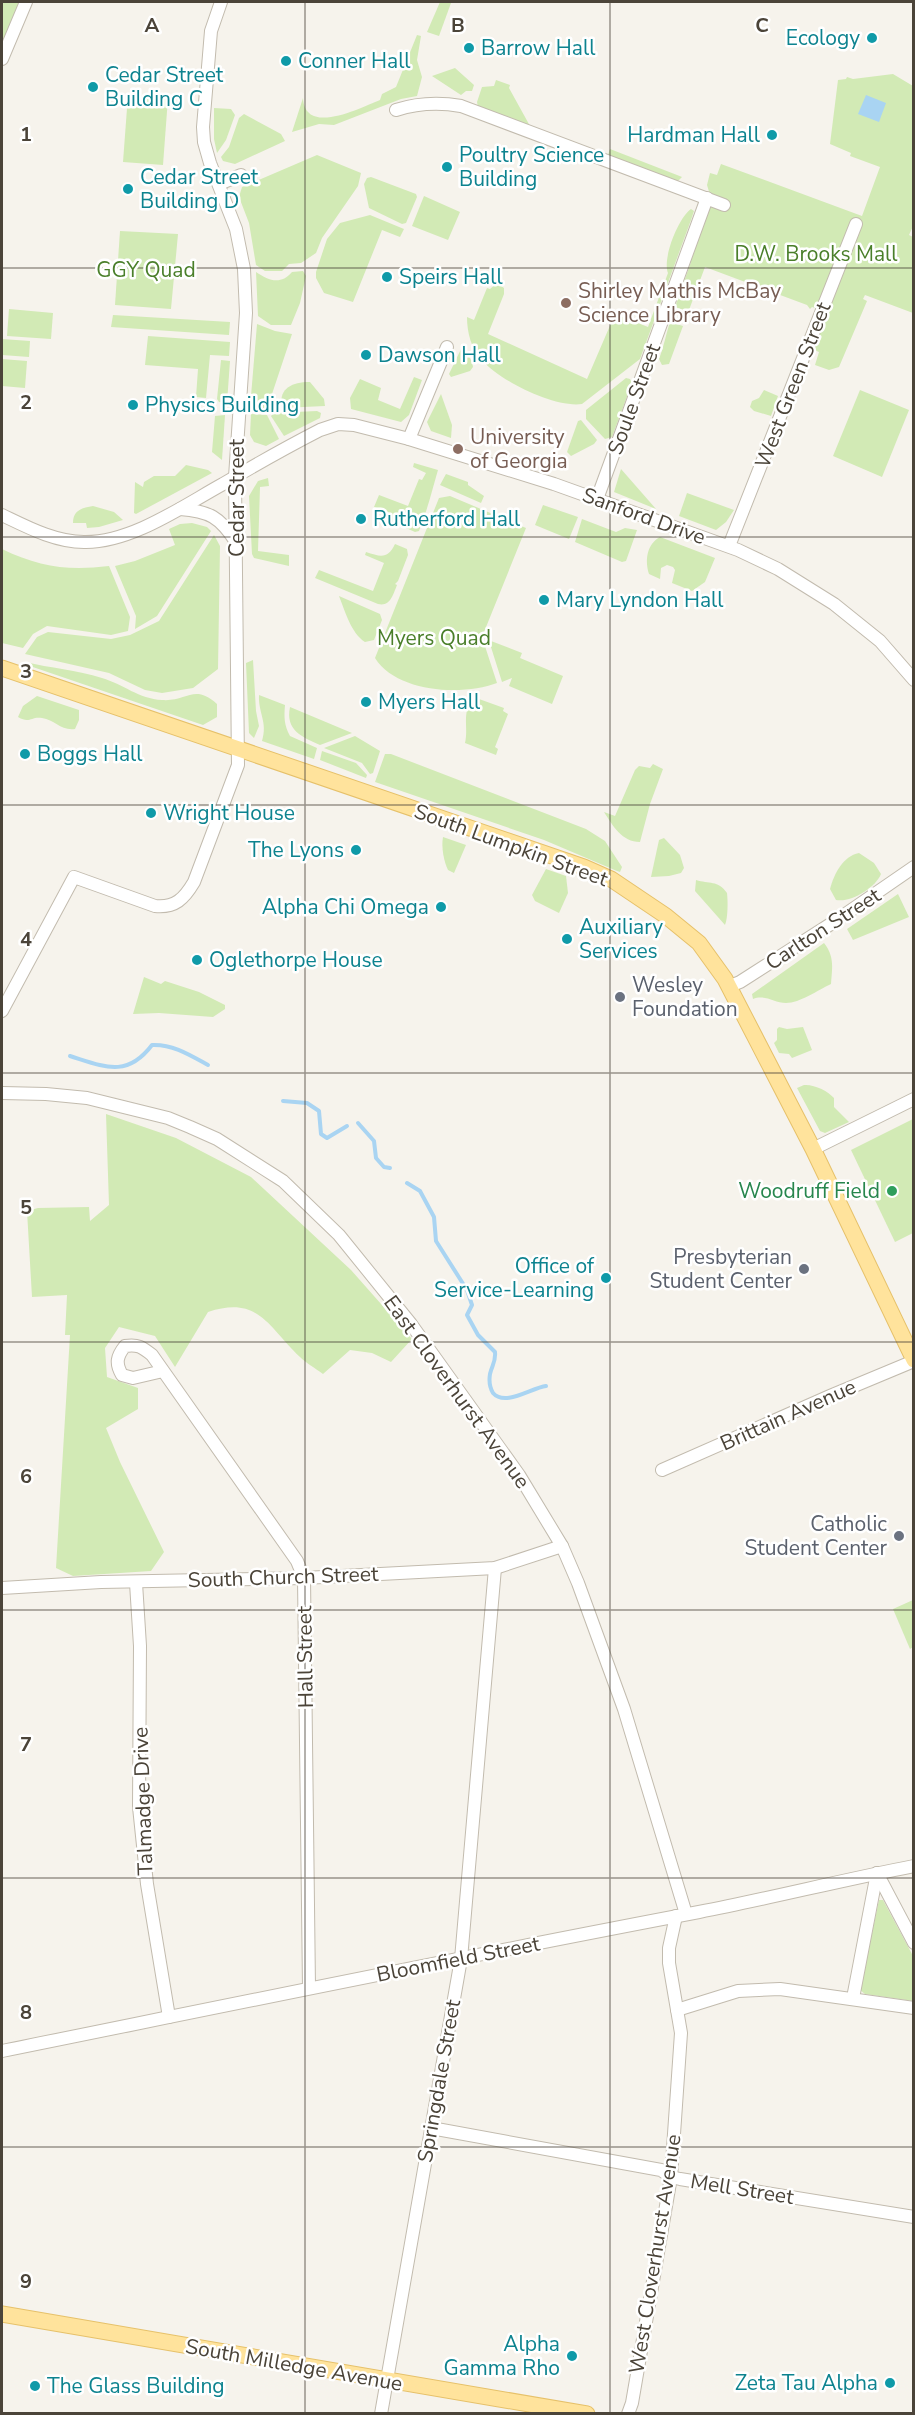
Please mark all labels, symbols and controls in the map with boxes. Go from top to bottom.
text: A [145,12,160,39]
text: B [451,12,465,39]
text: C [755,12,769,39]
place label: Ecology [786,24,860,52]
marker: Ecology [865,31,879,45]
place label: Barrow Hall [481,34,596,62]
marker: Barrow Hall [462,41,476,55]
place label: Conner Hall [298,47,411,75]
marker: Conner Hall [279,54,293,68]
place label: Cedar Street Building C [105,61,224,113]
marker: Cedar Street Building C [86,80,100,94]
text: 1 [20,121,32,148]
place label: Hardman Hall [627,121,761,149]
marker: Hardman Hall [765,128,779,142]
place label: Poultry Science Building [459,141,604,193]
marker: Poultry Science Building [440,160,454,174]
place label: Cedar Street Building D [140,163,259,215]
marker: Cedar Street Building D [121,182,135,196]
park label: D.W. Brooks Mall [735,240,898,268]
park label: GGY Quad [96,256,196,284]
place label: Speirs Hall [399,263,503,291]
marker: Speirs Hall [380,270,394,284]
place label: Shirley Mathis McBay Science Library [578,277,781,329]
marker: Shirley Mathis McBay Science Library [559,296,573,310]
street label: West Green Street [748,298,838,472]
street label: Soule Street [601,339,667,458]
place label: Dawson Hall [378,341,501,369]
marker: Dawson Hall [359,348,373,362]
text: 2 [20,389,32,416]
place label: Physics Building [145,391,299,419]
marker: Physics Building [126,398,140,412]
place label: University of Georgia [470,423,568,475]
street label: Cedar Street [223,438,251,557]
marker: University of Georgia [451,442,465,456]
street label: Sanford Drive [579,481,709,551]
place label: Rutherford Hall [373,505,521,533]
marker: Rutherford Hall [354,512,368,526]
place label: Mary Lyndon Hall [556,586,724,614]
marker: Mary Lyndon Hall [537,593,551,607]
park label: Myers Quad [377,624,491,652]
text: 3 [20,658,32,685]
place label: Myers Hall [378,688,481,716]
marker: Myers Hall [359,695,373,709]
place label: Boggs Hall [37,740,143,768]
marker: Boggs Hall [18,747,32,761]
street label: South Lumpkin Street [410,797,612,893]
place label: Wright House [163,799,295,827]
marker: Wright House [144,806,158,820]
place label: The Lyons [248,836,344,864]
marker: The Lyons [349,843,363,857]
street label: Carlton Street [760,881,887,977]
place label: Alpha Chi Omega [262,893,429,921]
marker: Alpha Chi Omega [434,900,448,914]
place label: Auxiliary Services [579,913,663,965]
text: 4 [20,926,32,953]
marker: Auxiliary Services [560,932,574,946]
place label: Oglethorpe House [209,946,383,974]
marker: Oglethorpe House [190,953,204,967]
place label: Wesley Foundation [632,971,738,1023]
marker: Wesley Foundation [613,990,627,1004]
place label: Woodruff Field [738,1177,880,1205]
marker: Woodruff Field [885,1184,899,1198]
text: 5 [20,1194,32,1221]
place label: Presbyterian Student Center [649,1243,792,1295]
place label: Office of Service-Learning [434,1252,595,1304]
marker: Presbyterian Student Center [797,1262,811,1276]
marker: Office of Service-Learning [599,1271,613,1285]
street label: East Cloverhurst Avenue [377,1290,537,1494]
street label: Brittain Avenue [716,1373,860,1457]
text: 6 [20,1463,32,1490]
place label: Catholic Student Center [744,1510,887,1562]
marker: Catholic Student Center [892,1529,906,1543]
street label: South Church Street [187,1560,379,1594]
street label: Hall Street [290,1605,320,1708]
street label: Talmadge Drive [126,1726,160,1876]
text: 7 [20,1731,32,1758]
street label: Bloomfield Street [374,1929,543,1989]
street label: Springdale Street [411,1997,467,2165]
text: 8 [20,1999,32,2026]
street label: West Cloverhurst Avenue [622,2132,688,2376]
street label: Mell Street [688,2167,796,2211]
text: 9 [20,2268,32,2295]
place label: Alpha Gamma Rho [443,2330,560,2382]
street label: South Milledge Avenue [183,2332,405,2398]
marker: Alpha Gamma Rho [565,2349,579,2363]
place label: Zeta Tau Alpha [735,2369,878,2397]
place label: The Glass Building [47,2372,225,2400]
marker: Zeta Tau Alpha [883,2376,897,2390]
marker: The Glass Building [28,2379,42,2393]

